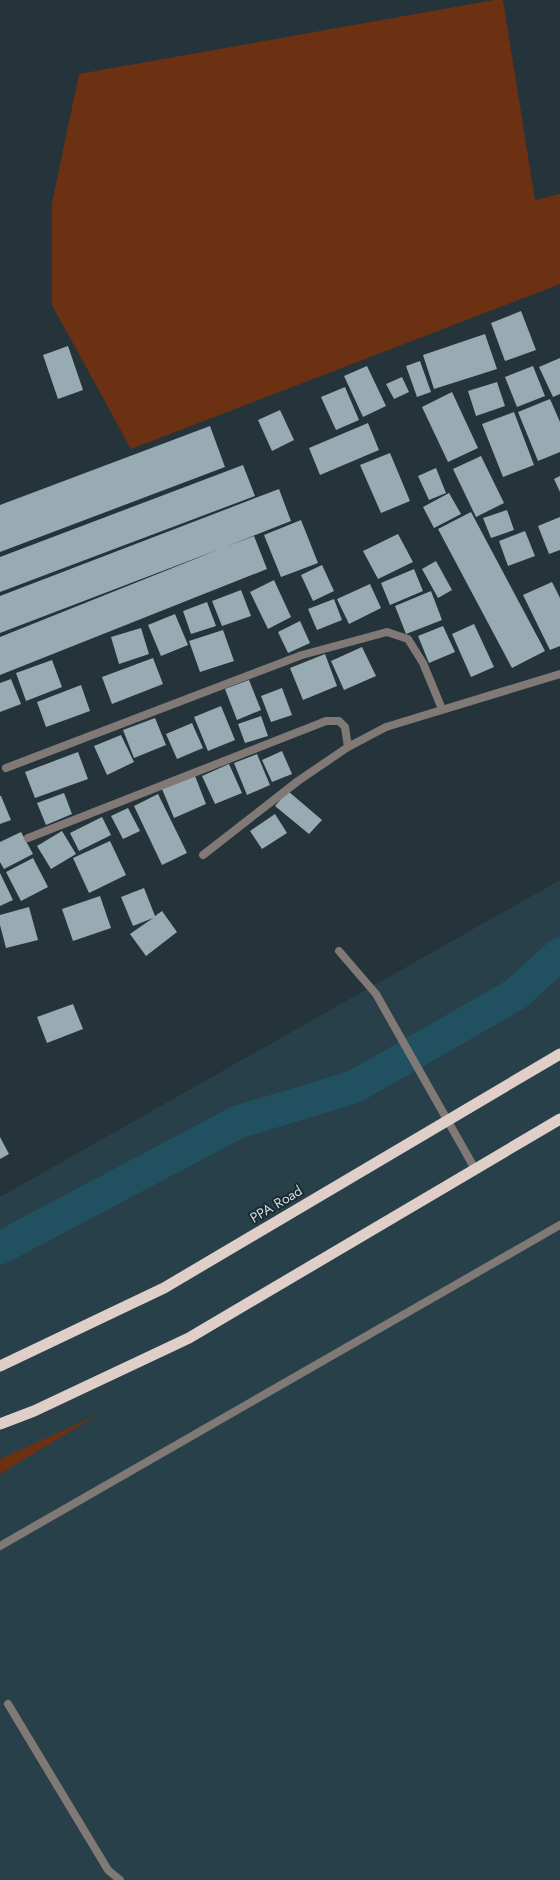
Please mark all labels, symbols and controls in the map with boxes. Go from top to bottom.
street label: PPA Road [246,1180,306,1228]

